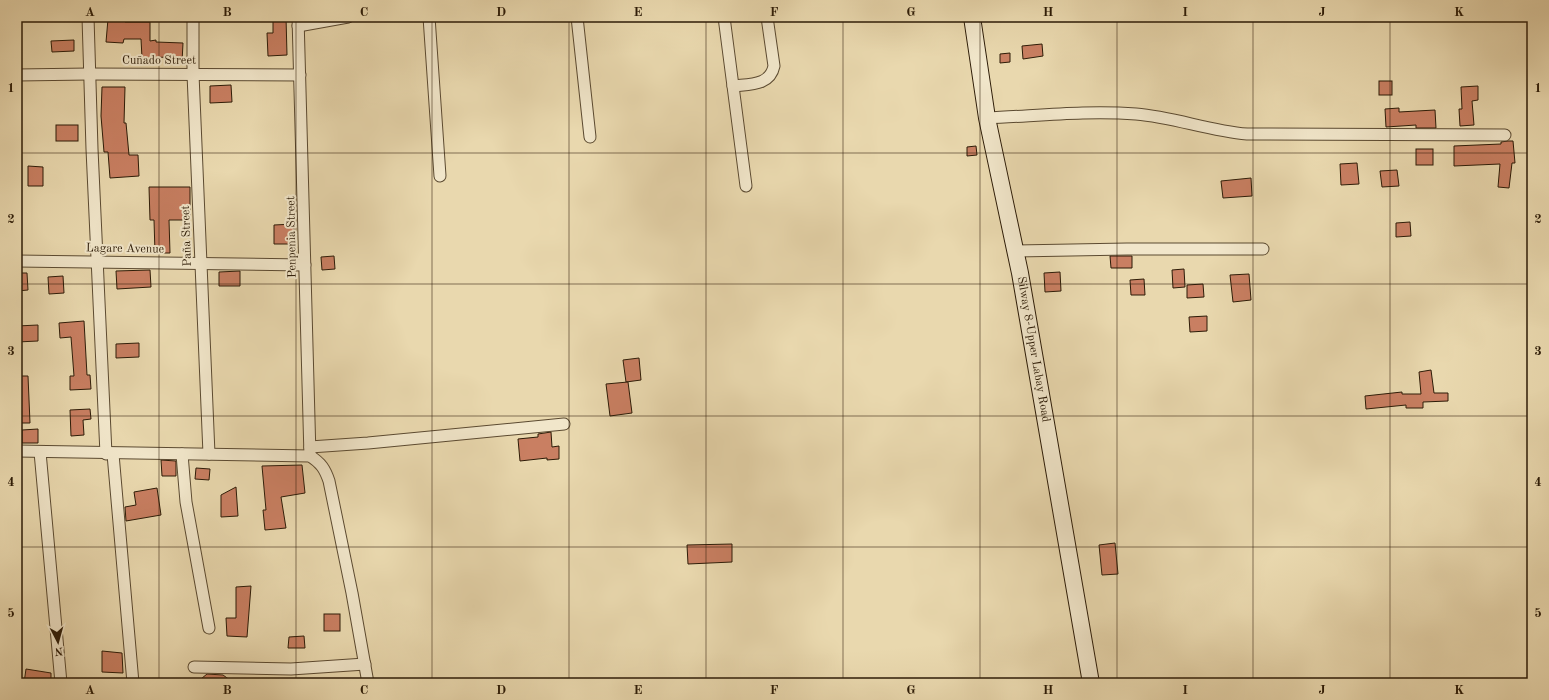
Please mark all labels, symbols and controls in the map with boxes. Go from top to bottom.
text: A [85,6,95,19]
text: B [222,6,232,19]
text: C [360,6,368,19]
text: D [496,6,506,19]
text: E [634,6,643,19]
text: F [770,6,779,19]
text: G [906,6,916,19]
text: H [1043,6,1054,19]
text: I [1182,6,1188,19]
text: J [1318,6,1326,19]
text: K [1454,6,1464,19]
street label: Cuñado Street [122,55,196,67]
text: 1 [7,82,15,95]
text: 1 [1534,82,1542,95]
street label: Penpenia Street [285,196,299,278]
street label: Paña Street [180,205,194,267]
text: 2 [7,213,15,226]
text: 2 [1534,213,1542,226]
street label: Lagare Avenue [86,242,165,256]
street label: Silway 8-Upper Labay Road [1015,275,1052,423]
text: 3 [7,345,15,358]
text: 3 [1534,345,1542,358]
text: 4 [7,476,15,489]
text: 4 [1534,476,1542,489]
text: 5 [7,607,15,620]
text: 5 [1534,607,1542,620]
north arrow [38,622,78,662]
text: N [54,645,64,656]
text: A [85,684,95,697]
text: B [222,684,232,697]
text: C [360,684,368,697]
text: D [496,684,506,697]
text: E [634,684,643,697]
text: F [770,684,779,697]
text: G [906,684,916,697]
text: H [1043,684,1054,697]
text: I [1182,684,1188,697]
text: J [1318,684,1326,697]
text: K [1454,684,1464,697]

